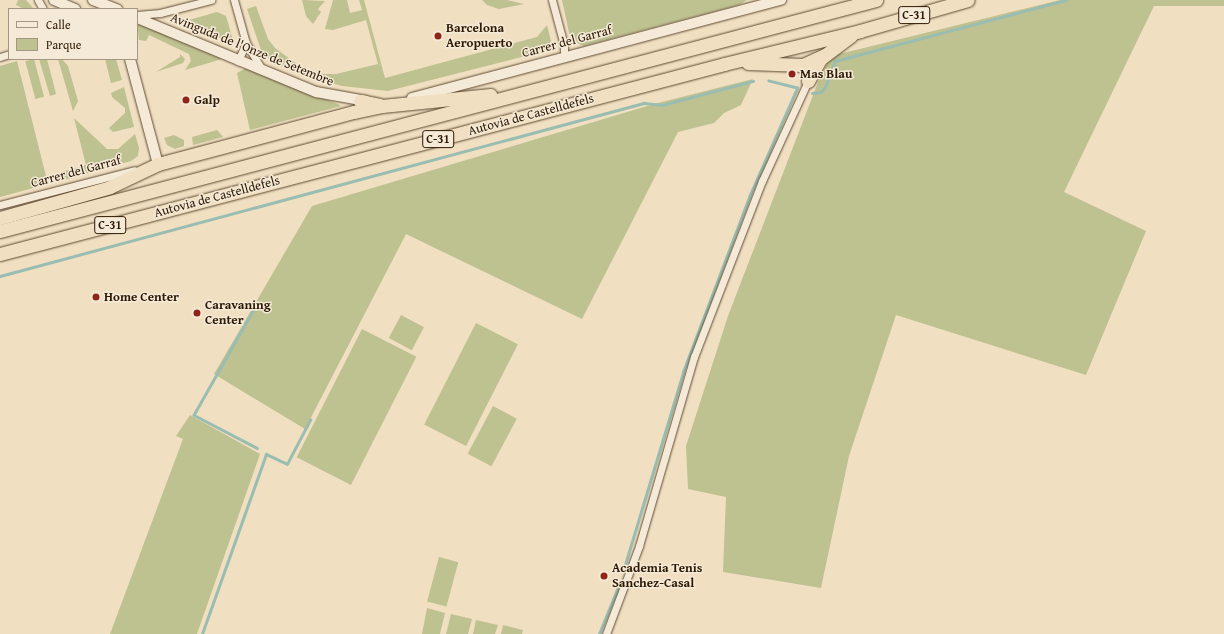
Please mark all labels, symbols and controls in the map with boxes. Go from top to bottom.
road number: C-31 [898,5,930,25]
legend [8,8,138,60]
street label: Avinguda de l'Onze de Setembre [168,10,336,90]
text: Calle [46,16,71,33]
place label: Barcelona Aeropuerto [446,21,512,52]
street label: Carrer del Garraf [520,23,614,61]
marker: Barcelona Aeropuerto [433,31,443,41]
text: Parque [46,36,81,53]
place label: Mas Blau [800,66,852,82]
marker: Mas Blau [787,69,797,79]
street label: Autovia de Castelldefels [466,91,596,139]
place label: Galp [194,92,220,108]
marker: Galp [181,95,191,105]
road number: C-31 [422,129,454,149]
street label: Carrer del Garraf [29,153,123,191]
street label: Autovia de Castelldefels [152,173,282,221]
road number: C-31 [94,215,126,235]
place label: Home Center [104,289,179,305]
marker: Home Center [91,292,101,302]
place label: Caravaning Center [205,298,271,329]
marker: Caravaning Center [192,308,202,318]
place label: Academia Tenis Sanchez-Casal [612,561,702,592]
marker: Academia Tenis Sanchez-Casal [599,571,609,581]

